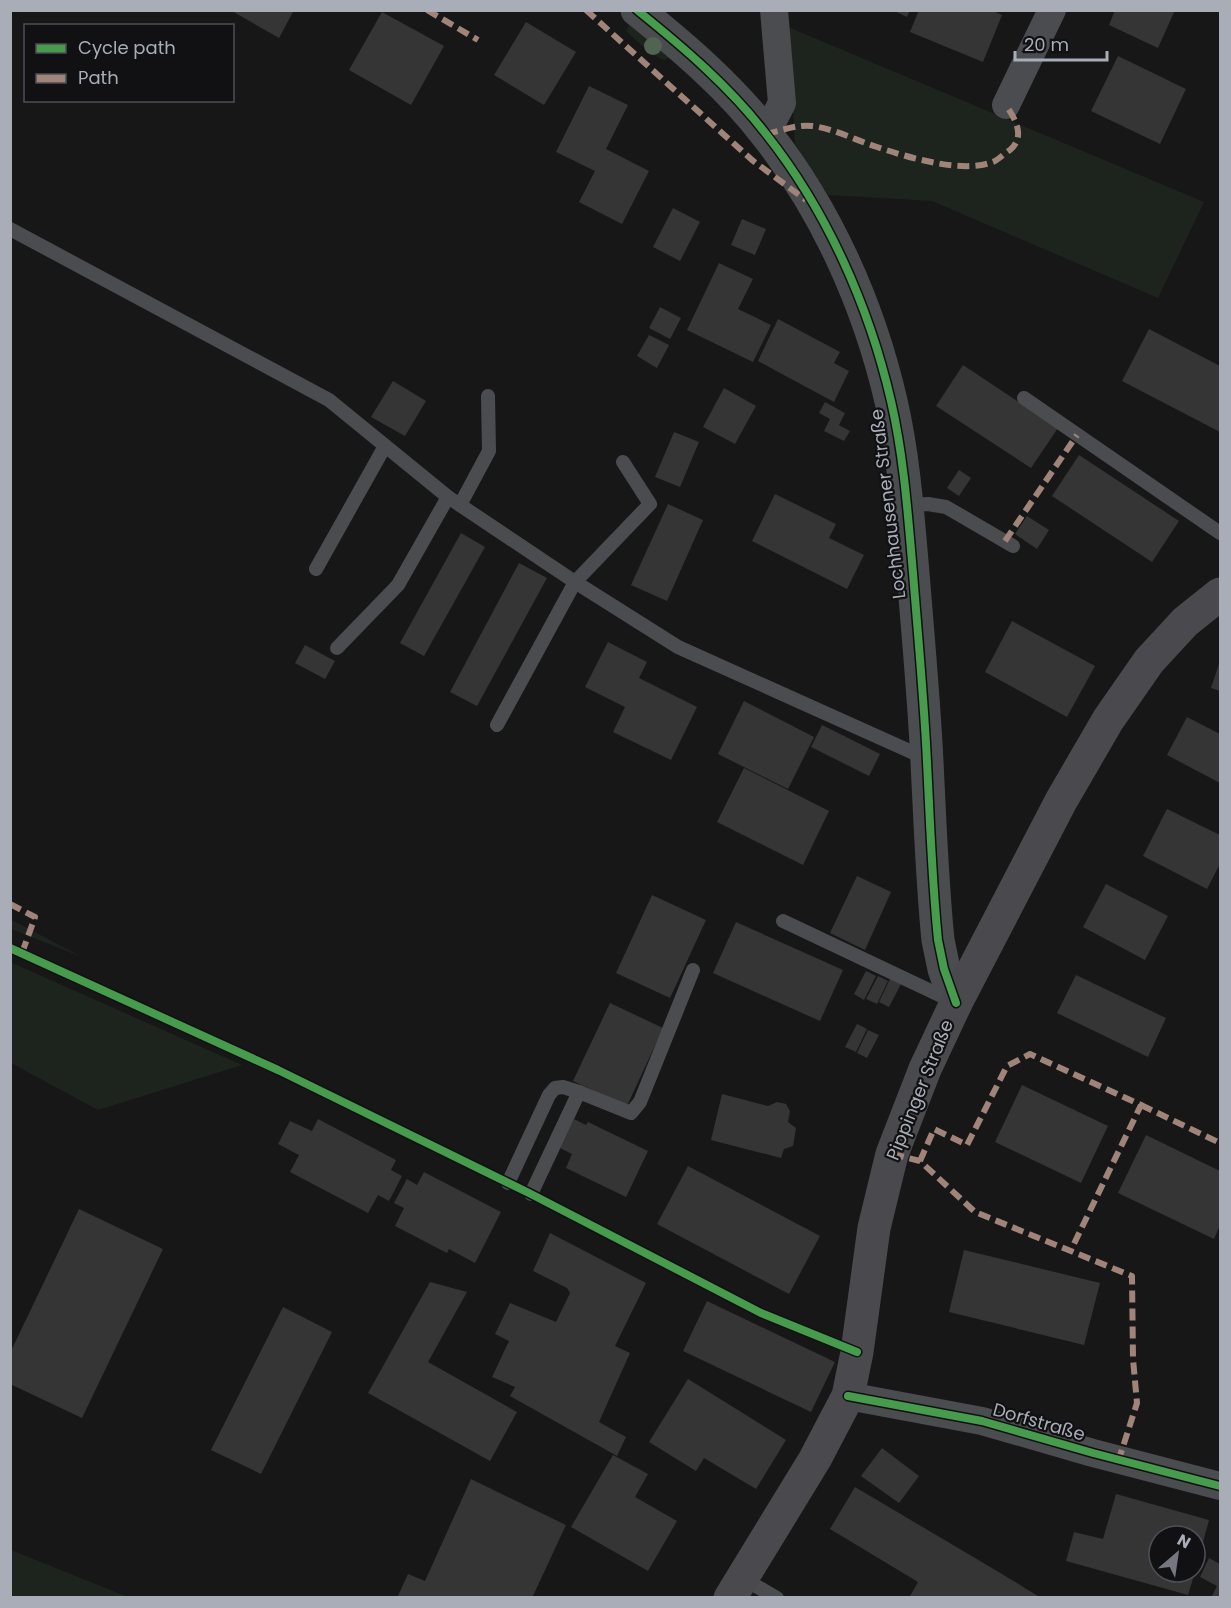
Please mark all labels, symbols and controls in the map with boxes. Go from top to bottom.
legend [24,24,234,102]
scale bar [1015,24,1106,62]
text: 20 m [1024,32,1069,57]
text: Cycle path [78,35,176,60]
text: Path [78,65,119,90]
street label: Lochhausener Straße [863,408,912,600]
street label: Pippinger Straße [880,1016,959,1164]
street label: Dorfstraße [990,1396,1088,1447]
north arrow [1147,1524,1207,1584]
text: N [1173,1528,1195,1554]

